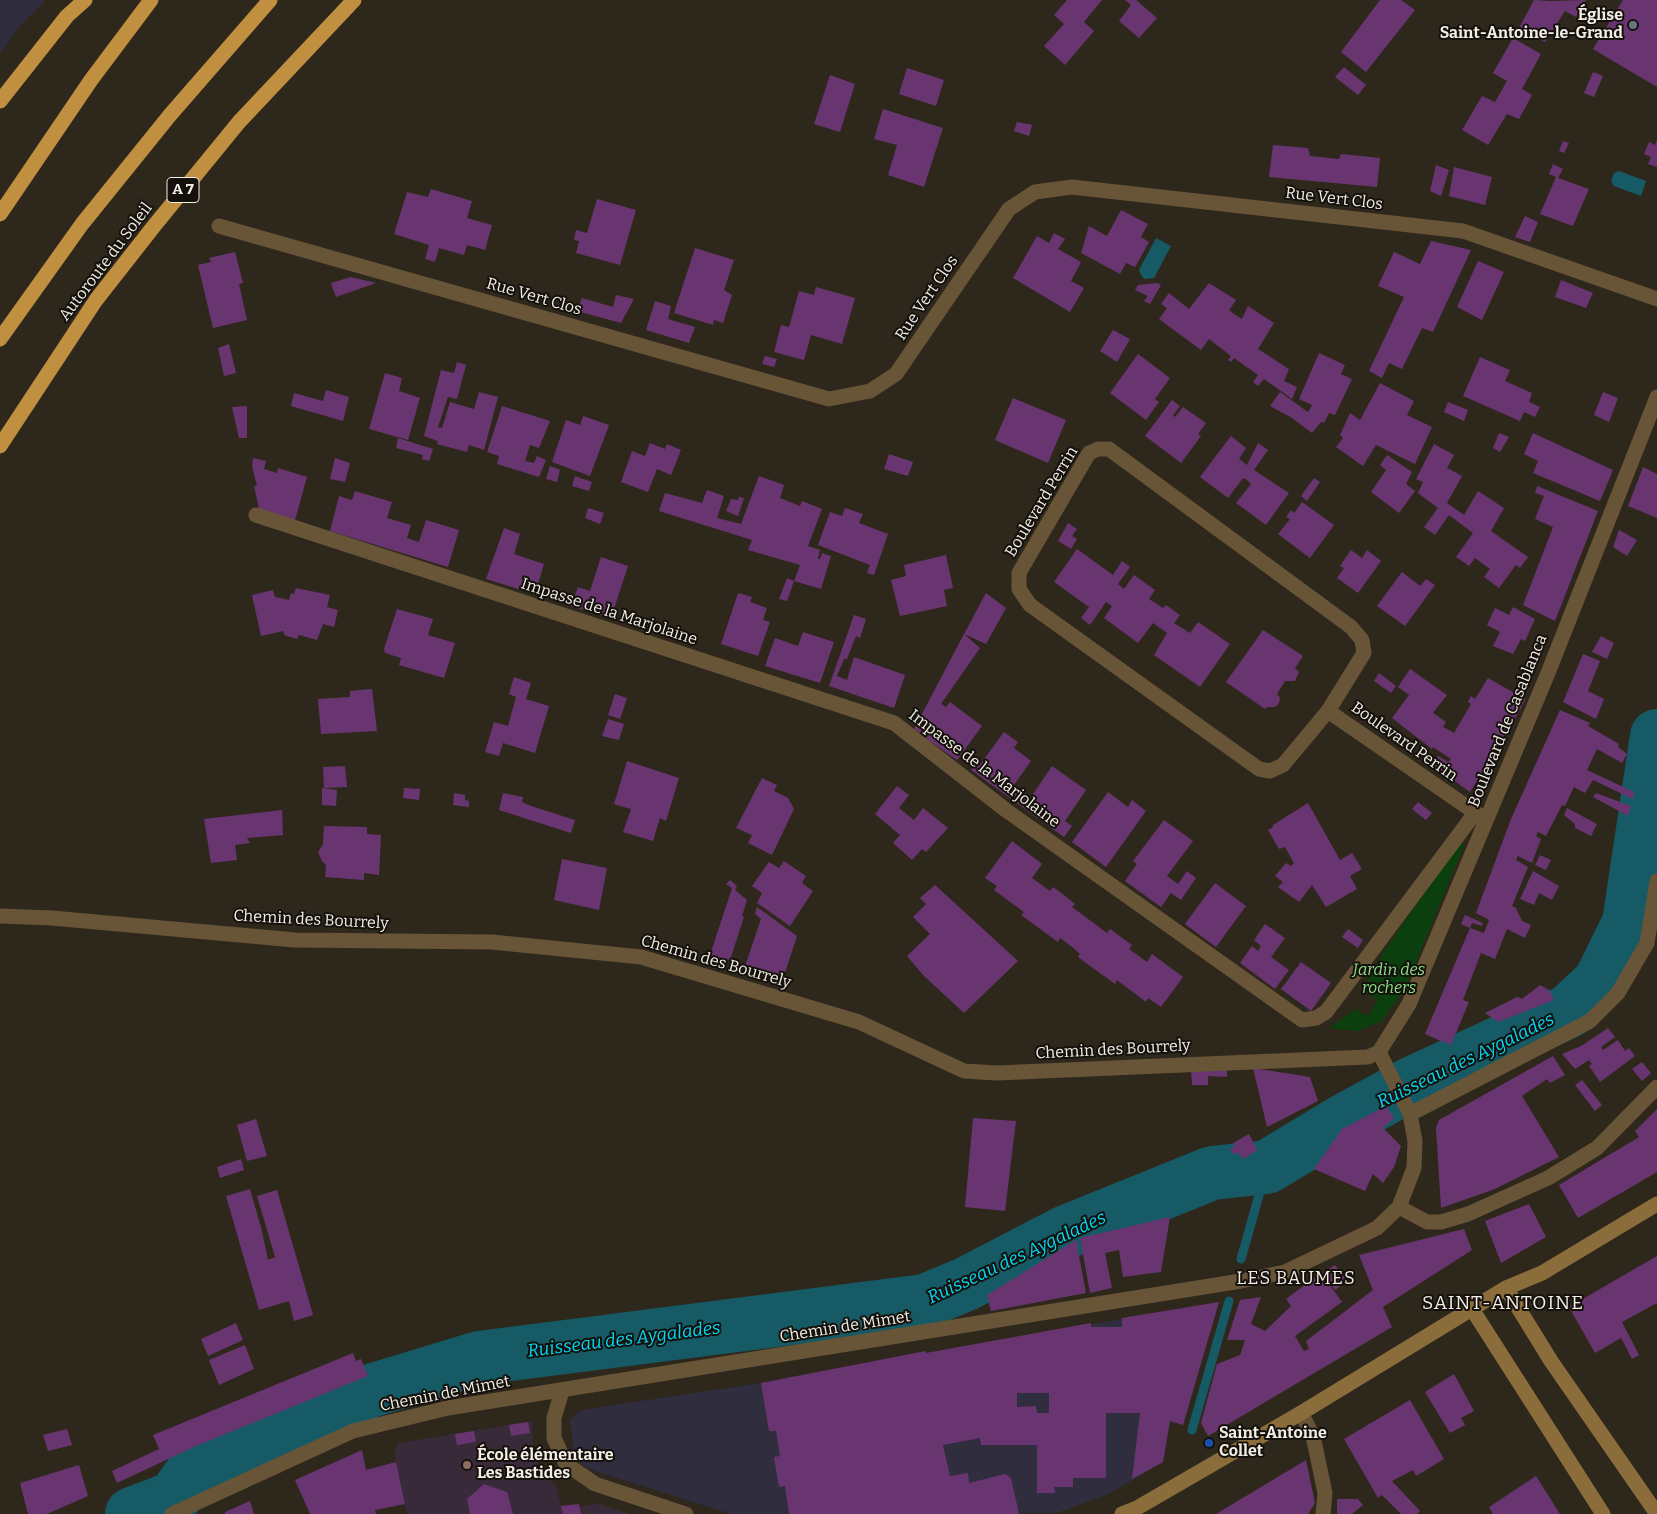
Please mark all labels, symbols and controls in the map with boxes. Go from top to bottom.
place label: Église Saint-Antoine-le-Grand [1440,6,1623,44]
marker: Église Saint-Antoine-le-Grand [1627,19,1639,31]
road number: A 7 [167,178,199,202]
street label: Rue Vert Clos [1284,183,1384,215]
street label: Autoroute du Soleil [55,199,157,325]
street label: Rue Vert Clos [892,252,962,344]
street label: Rue Vert Clos [484,274,584,320]
street label: Boulevard Perrin [1002,443,1082,561]
street label: Impasse de la Marjolaine [518,574,700,650]
street label: Boulevard de Casablanca [1465,632,1551,810]
street label: Boulevard Perrin [1347,698,1461,786]
street label: Impasse de la Marjolaine [905,706,1063,832]
street label: Chemin des Bourrely [233,906,389,934]
street label: Chemin des Bourrely [639,931,793,993]
park label: Jardin des rochers [1353,961,1425,999]
water label: Ruisseau des Aygalades [1374,1009,1558,1113]
street label: Chemin des Bourrely [1035,1036,1191,1064]
water label: Ruisseau des Aygalades [924,1207,1110,1309]
district label: LES BAUMES [1235,1268,1357,1290]
district label: SAINT-ANTOINE [1420,1293,1586,1315]
street label: Chemin de Mimet [778,1307,912,1347]
water label: Ruisseau des Aygalades [526,1317,722,1363]
street label: Chemin de Mimet [378,1372,512,1416]
place label: Saint-Antoine Collet [1219,1424,1327,1462]
marker: Saint-Antoine Collet [1203,1437,1215,1449]
place label: École élémentaire Les Bastides [477,1446,614,1484]
marker: École élémentaire Les Bastides [461,1459,473,1471]

